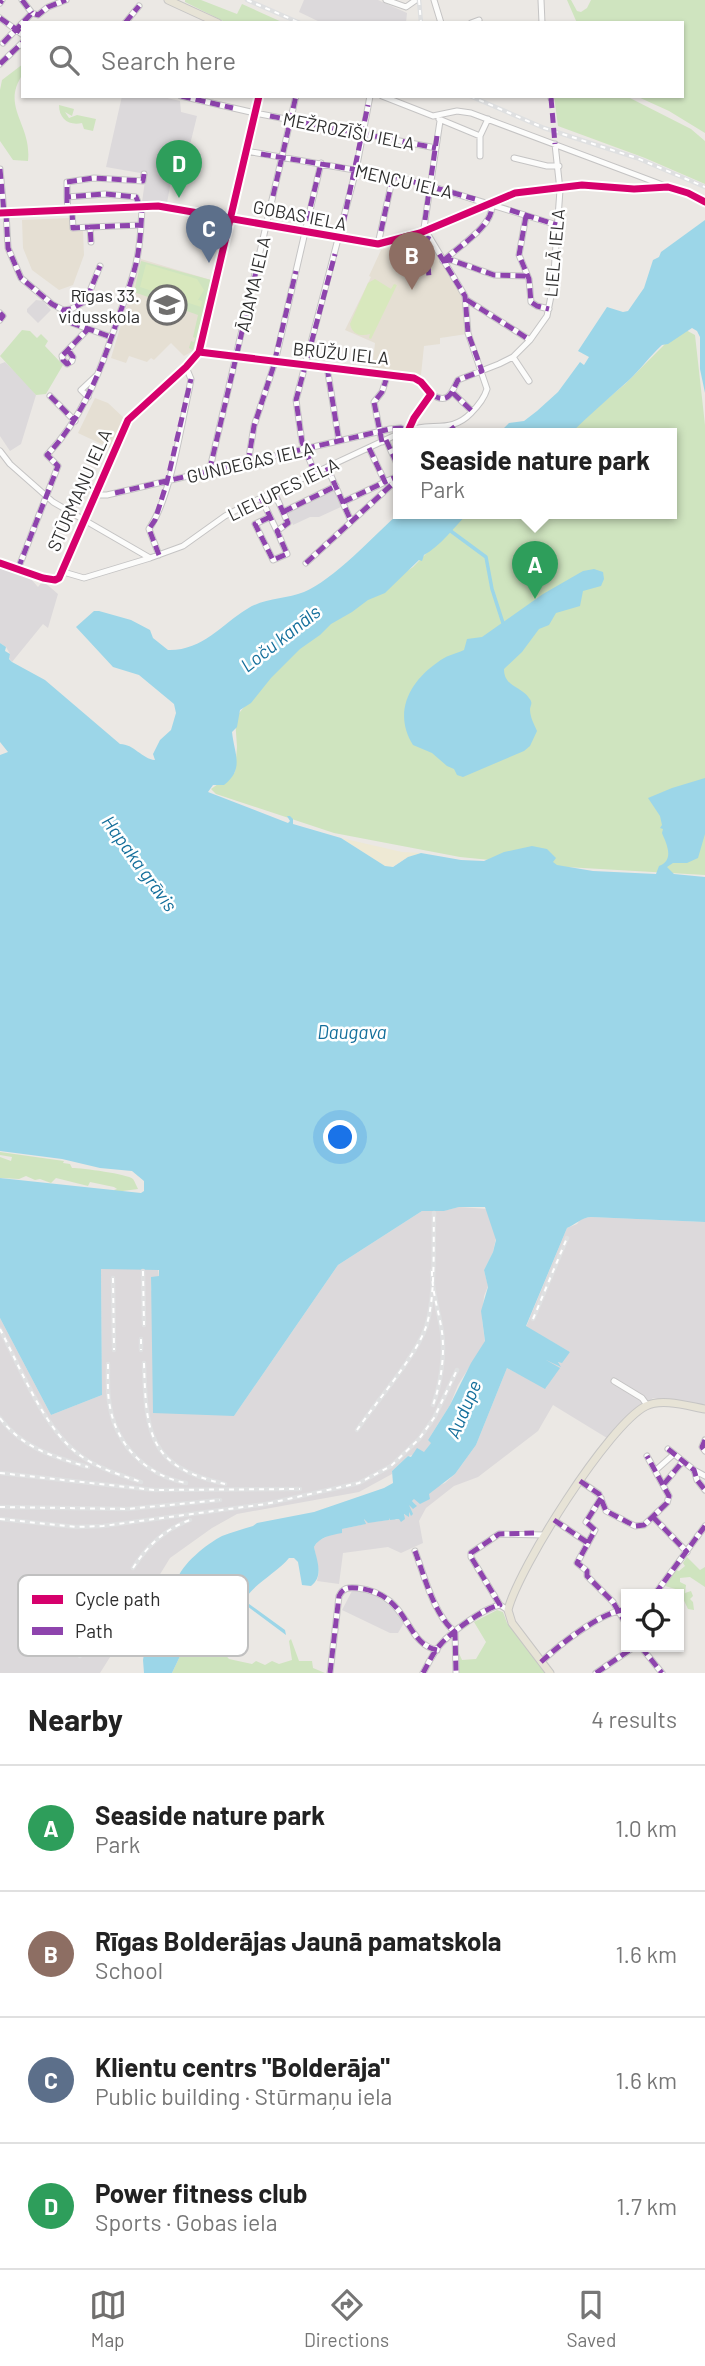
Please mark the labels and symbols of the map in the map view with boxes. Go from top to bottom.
street label: MEŽROZĪŠU IELA [281,107,417,155]
pin: D [156,140,202,198]
street label: MENCU IELA [353,159,455,203]
street label: GOBAS IELA [251,195,349,235]
pin: C [186,205,232,263]
street label: LIELĀ IELA [539,208,569,298]
pin: B [389,232,435,290]
street label: ĀDAMA IELA [231,234,275,334]
place label: Rīgas 33. vidusskola [59,284,140,327]
school or university icon: Rīgas 33. vidusskola [146,284,188,326]
street label: BRŪŽU IELA [292,337,390,369]
street label: STŪRMAŅU IELA [42,425,116,555]
street label: GUNDEGAS IELA [184,437,316,487]
street label: LIELUPES IELA [224,453,342,525]
pin: A [512,541,558,599]
water label: Loču kanāls [235,600,325,676]
water label: Hapaka grāvis [97,810,183,916]
water label: Daugava [317,1020,387,1043]
your location [323,1120,357,1154]
water label: Audupe [441,1376,486,1442]
legend [18,1575,248,1656]
text: Cycle path [75,1587,160,1610]
text: Path [75,1619,113,1642]

